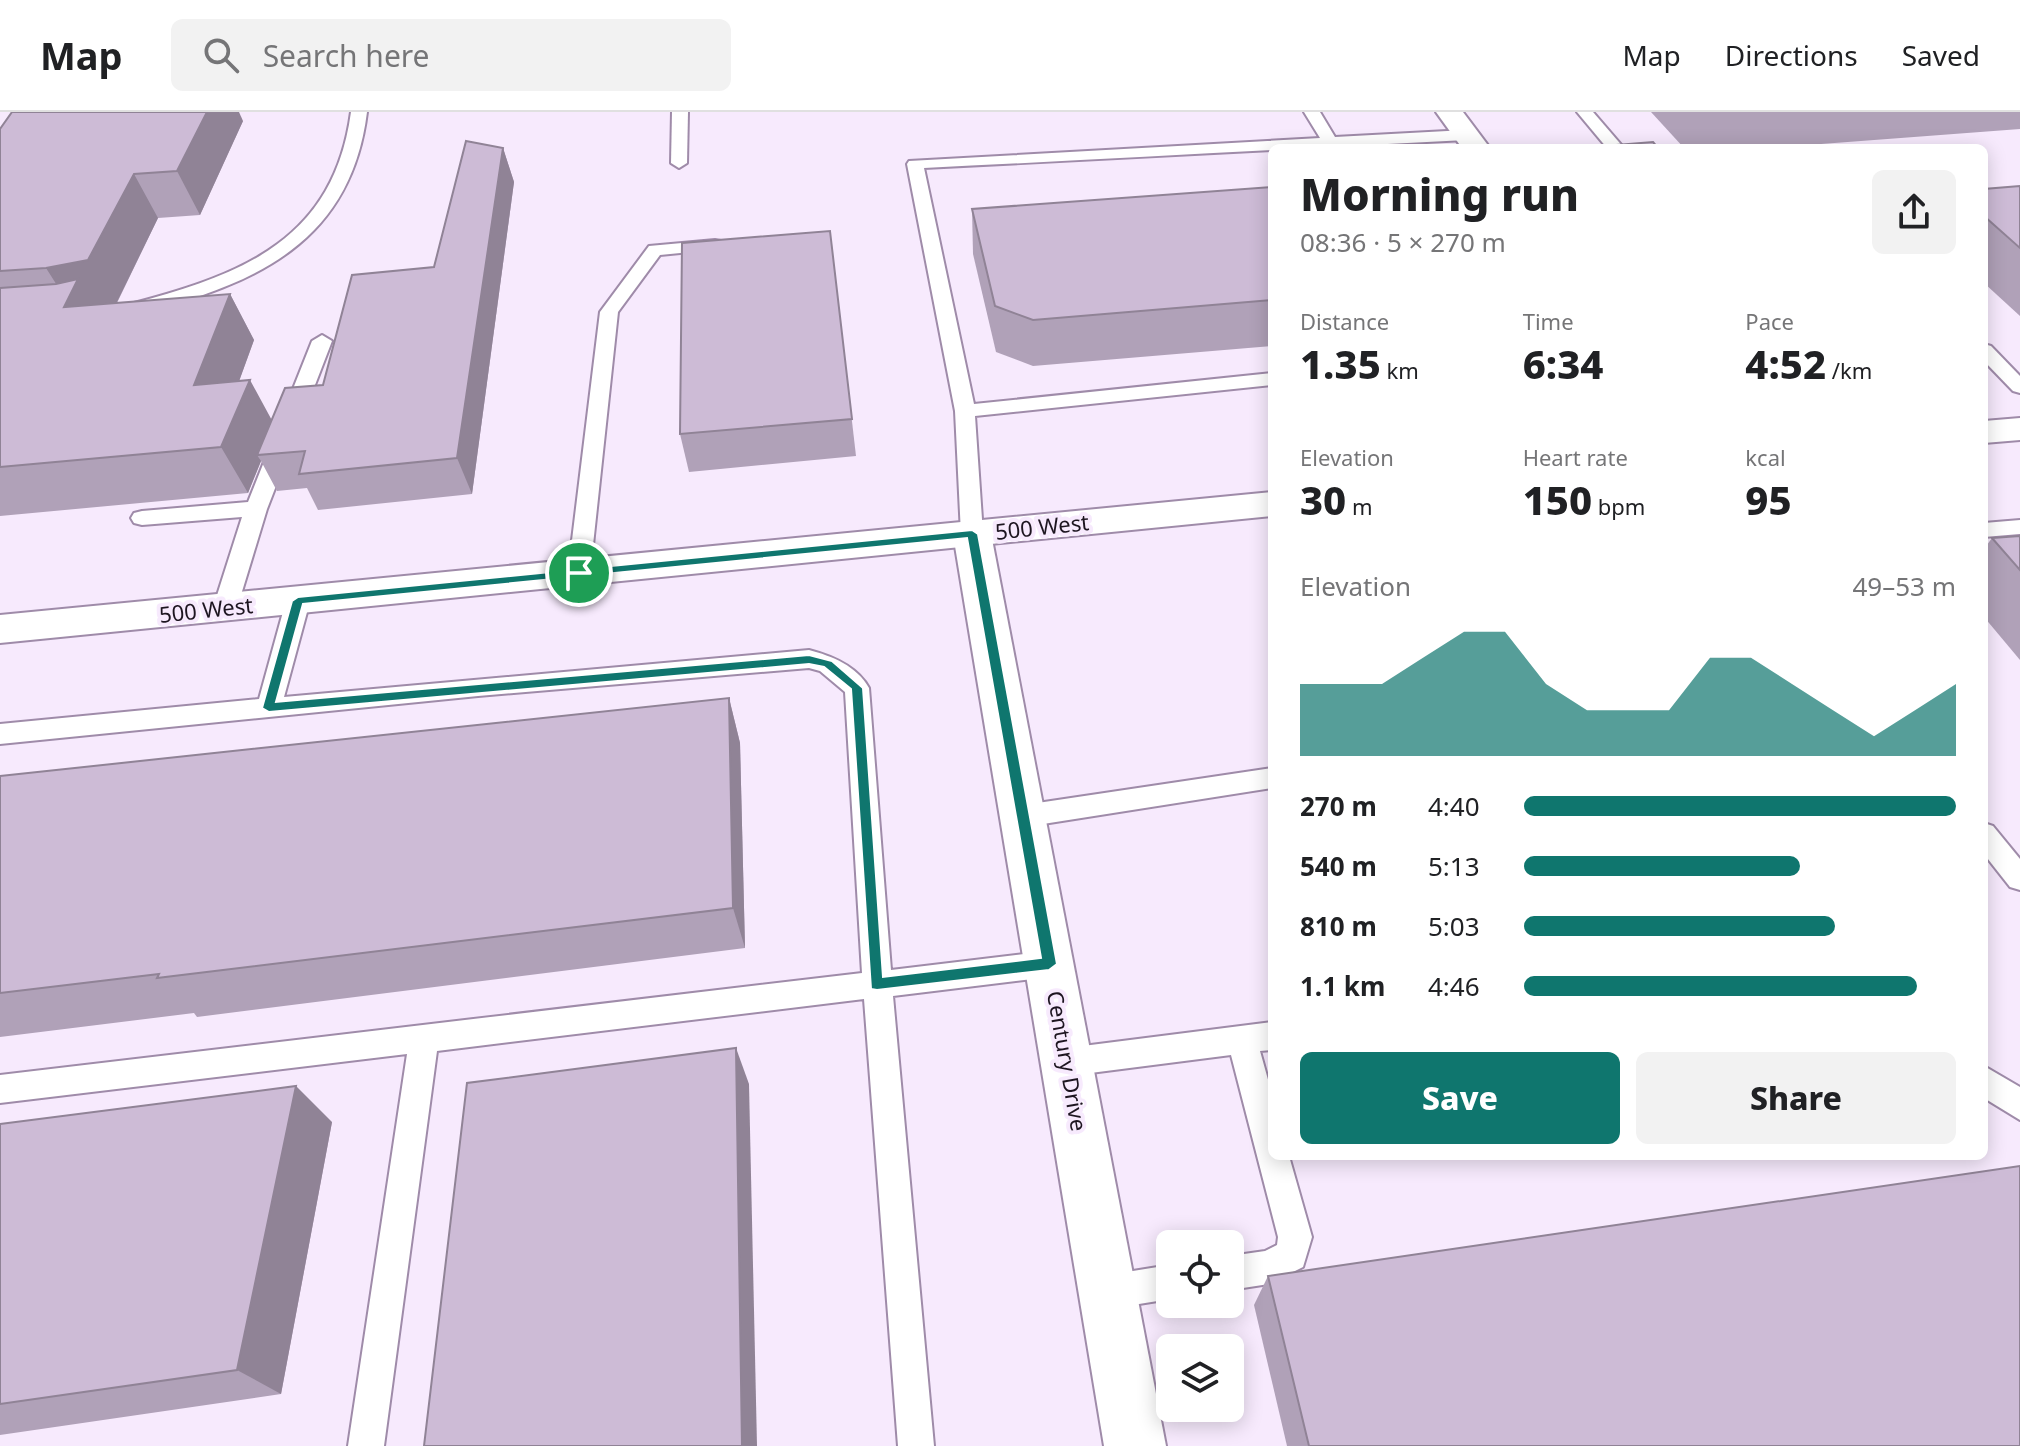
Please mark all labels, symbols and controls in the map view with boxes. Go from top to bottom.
search box [171,19,731,91]
text: Map [40,29,123,81]
icon: search [199,33,243,77]
text: Search here [263,35,430,76]
text: Map [1622,36,1681,74]
text: Directions [1725,36,1858,74]
text: Saved [1902,36,1980,74]
text: Morning run [1300,164,1579,224]
button: share [1872,170,1956,254]
text: 08:36 · 5 × 270 m [1300,224,1506,260]
text: Distance [1300,306,1389,336]
text: Time [1523,306,1574,336]
text: Pace [1745,306,1794,336]
text: 1.35 [1300,336,1381,391]
text: 6:34 [1523,336,1603,391]
text: 4:52 [1745,336,1826,391]
text: km [1381,355,1419,385]
text: /km [1826,355,1872,385]
text: Elevation [1300,442,1394,472]
text: Heart rate [1523,442,1628,472]
text: kcal [1745,442,1786,472]
text: 30 [1300,472,1346,527]
text: 150 [1523,472,1592,527]
text: 95 [1745,472,1792,527]
text: m [1346,491,1373,521]
text: bpm [1592,491,1645,521]
street label: 500 West [993,506,1090,546]
pin [545,539,613,607]
icon: arrive [557,551,601,595]
text: Elevation [1300,568,1411,604]
text: 49–53 m [1852,568,1956,604]
street label: 500 West [157,589,254,629]
text: 270 m [1300,788,1377,824]
text: 4:40 [1428,788,1480,824]
text: 540 m [1300,848,1377,884]
text: 5:13 [1428,848,1480,884]
text: 810 m [1300,908,1377,944]
text: 5:03 [1428,908,1480,944]
text: 1.1 km [1300,968,1385,1004]
text: 4:46 [1428,968,1480,1004]
street label: Century Drive [1041,988,1095,1133]
button: Save [1300,1052,1620,1144]
button: Share [1636,1052,1956,1144]
map controls [1156,1230,1244,1422]
button: locate [1156,1230,1244,1318]
button: layers [1156,1334,1244,1422]

